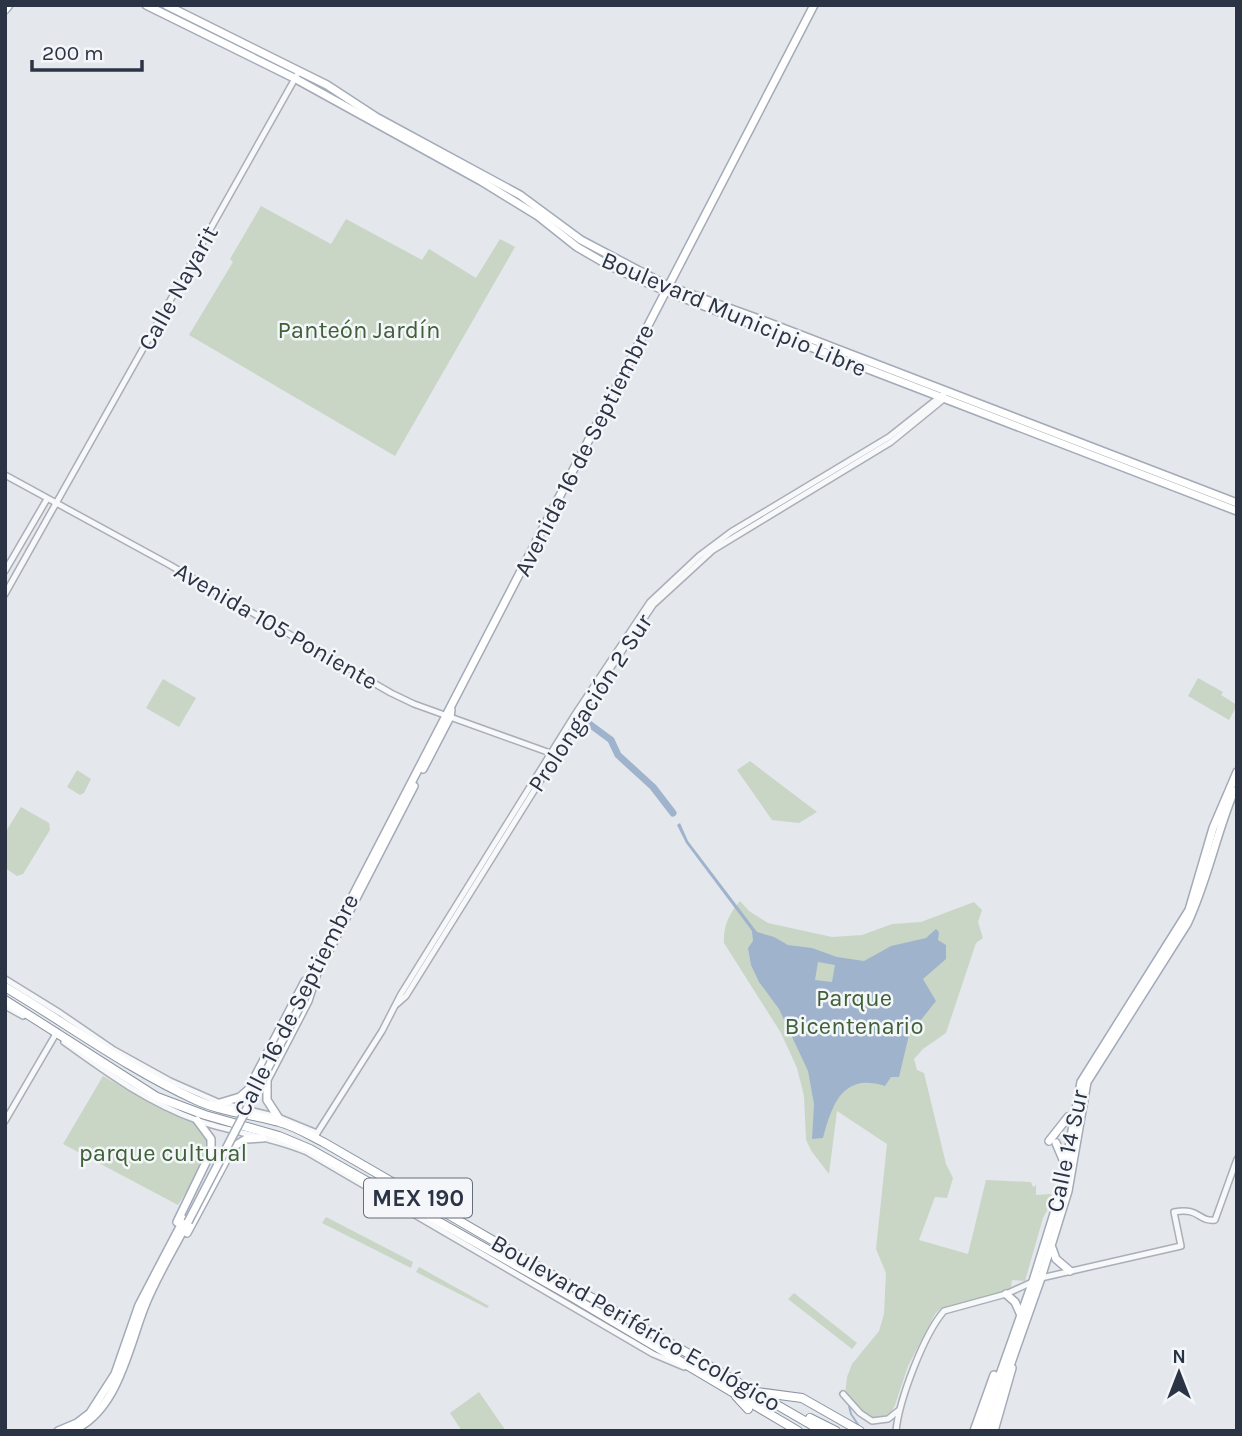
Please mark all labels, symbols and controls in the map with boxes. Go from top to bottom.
scale bar [32,28,142,72]
text: 200 m [42,41,104,65]
street label: Calle Nayarit [132,221,224,355]
street label: Boulevard Municipio Libre [597,245,871,383]
park label: Panteón Jardín [277,316,441,344]
street label: Avenida 16 de Septiembre [508,319,660,581]
street label: Avenida 105 Poniente [169,556,383,696]
street label: Prolongación 2 Sur [522,609,658,797]
street label: Calle 16 de Septiembre [228,889,364,1121]
park label: Parque Bicentenario [784,984,924,1040]
street label: Calle 14 Sur [1040,1087,1094,1215]
park label: parque cultural [79,1139,247,1167]
road number: MEX 190 [364,1178,472,1218]
street label: Boulevard Periférico Ecológico [486,1228,786,1418]
north arrow [1144,1338,1214,1408]
text: N [1172,1346,1186,1368]

